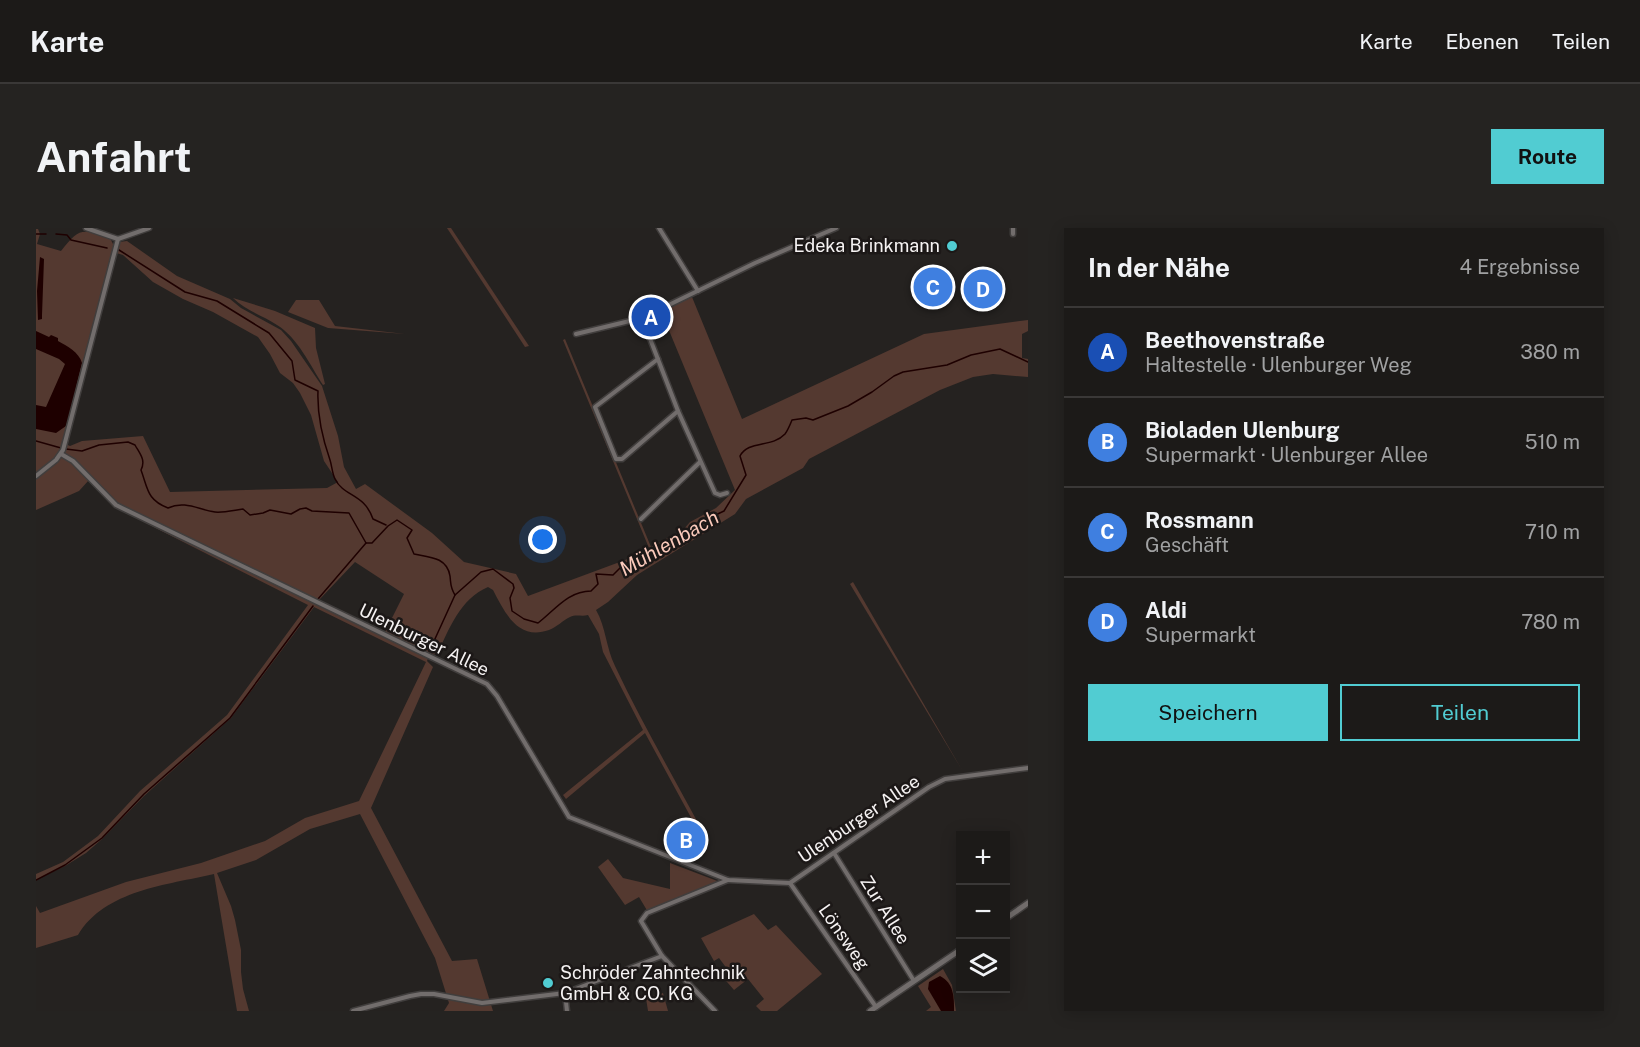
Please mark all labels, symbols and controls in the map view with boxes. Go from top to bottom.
text: Karte [30,25,104,58]
text: Karte [1359,29,1413,54]
text: Ebenen [1446,29,1519,54]
text: Teilen [1552,29,1610,54]
button: Route [1491,129,1604,184]
text: Anfahrt [36,132,192,181]
place label: Edeka Brinkmann [793,235,940,256]
marker: Edeka Brinkmann [945,239,959,253]
text: In der Nähe [1088,252,1230,283]
text: 4 Ergebnisse [1460,255,1580,279]
pin: C [914,264,952,310]
pin: D [964,266,1002,312]
pin: A [632,294,670,340]
text: Beethovenstraße [1145,327,1325,353]
text: A [1100,340,1115,364]
text: 380 m [1520,340,1580,364]
text: Haltestelle · Ulenburger Weg [1145,353,1412,377]
text: Bioladen Ulenburg [1145,417,1340,443]
text: B [1101,430,1114,454]
text: 510 m [1525,430,1580,454]
text: Supermarkt · Ulenburger Allee [1145,443,1428,467]
water label: Mühlenbach [615,505,723,581]
text: Rossmann [1145,507,1254,533]
text: C [1100,520,1115,544]
text: 710 m [1525,520,1580,544]
your location [528,525,557,554]
text: Geschäft [1145,533,1229,557]
text: Aldi [1145,597,1187,623]
street label: Ulenburger Allee [356,599,493,680]
text: D [1100,610,1115,634]
text: 780 m [1521,610,1580,634]
text: Supermarkt [1145,623,1256,647]
button: Speichern [1088,684,1328,741]
button: Teilen [1340,684,1580,741]
street label: Ulenburger Allee [794,770,923,867]
pin: B [666,818,706,862]
map controls [956,831,1010,993]
button: + [956,831,1010,885]
street label: Zur Allee [856,872,915,948]
button: − [956,885,1010,939]
street label: Lönsweg [814,900,874,973]
button: layers [956,939,1010,993]
place label: Schröder Zahntechnik GmbH & CO. KG [560,962,745,1004]
marker: Schröder Zahntechnik GmbH & CO. KG [541,976,555,990]

